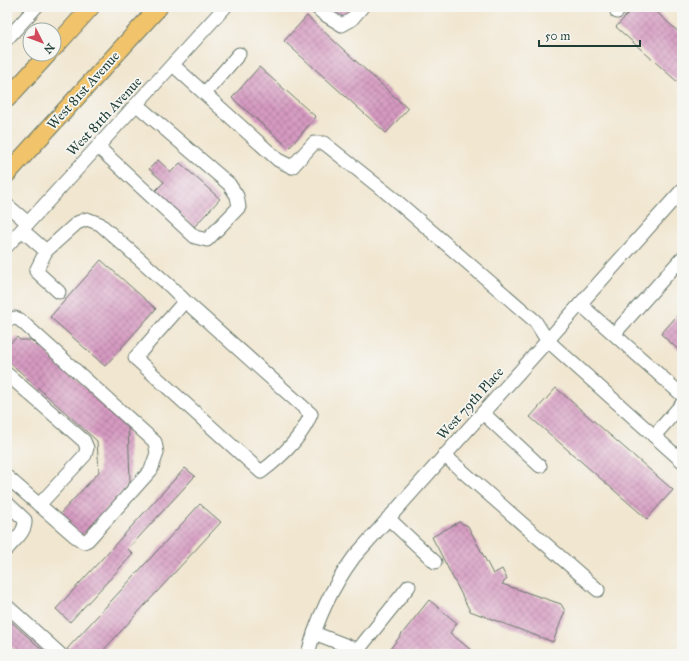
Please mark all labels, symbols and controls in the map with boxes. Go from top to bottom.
north arrow [22,22,62,62]
scale bar [539,22,640,48]
text: 50 m [545,29,570,43]
text: N [41,41,57,57]
street label: West 81st Avenue [44,47,123,133]
street label: West 81th Avenue [63,73,146,160]
street label: West 79th Place [433,363,508,443]

